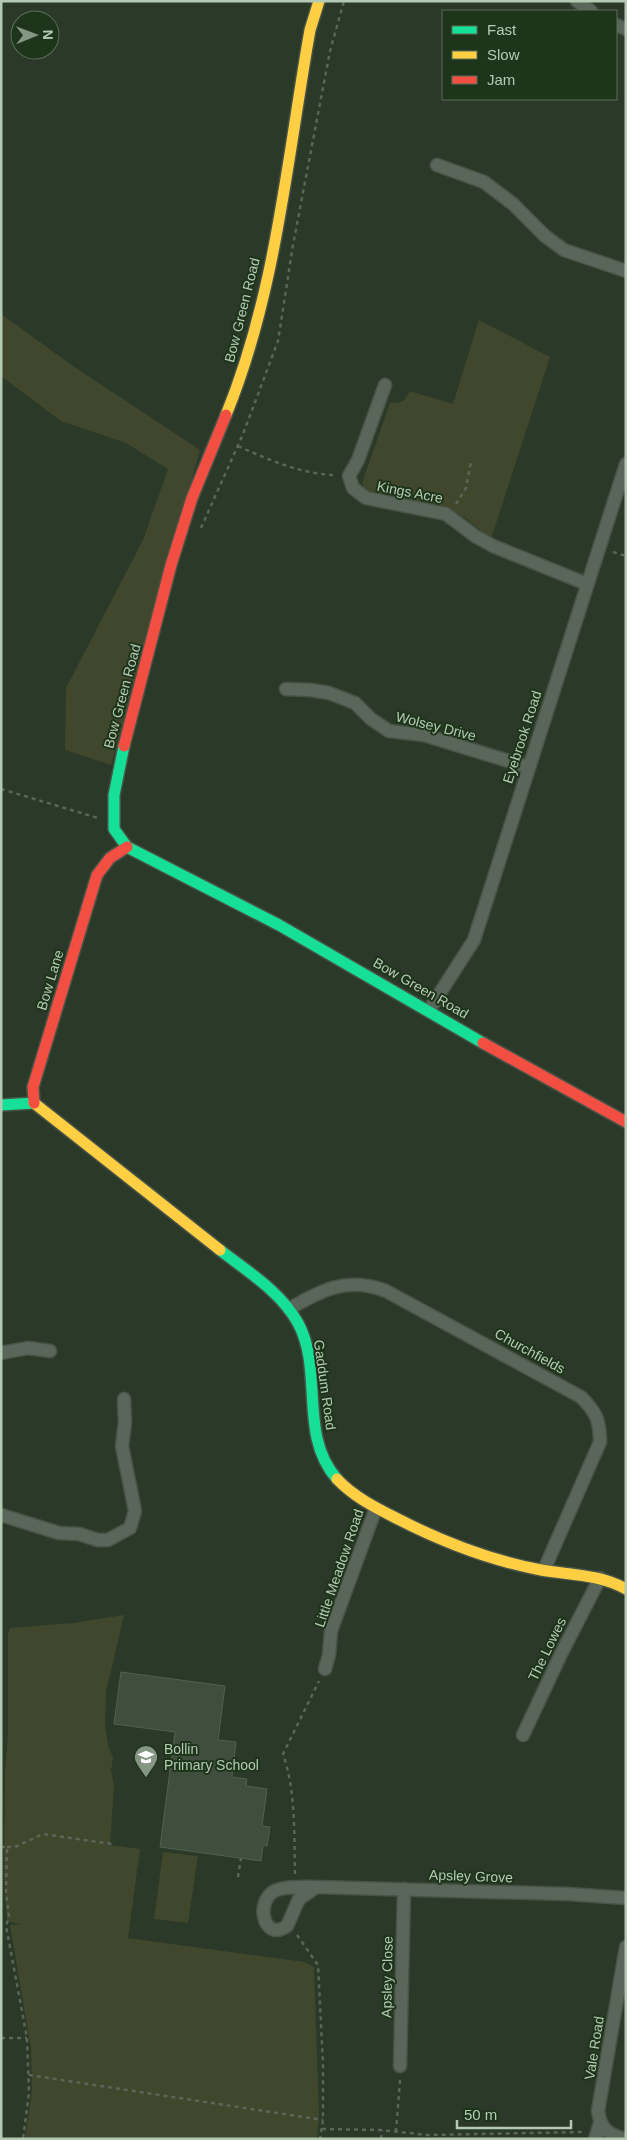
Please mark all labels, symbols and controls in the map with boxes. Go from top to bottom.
north arrow [10,10,60,60]
legend [442,10,617,100]
text: Fast [487,21,517,38]
text: N [40,30,56,40]
text: Slow [487,46,520,63]
text: Jam [487,71,515,88]
street label: Bow Green Road [221,256,263,364]
street label: Kings Acre [376,478,445,506]
street label: Bow Green Road [100,642,144,750]
street label: Eyebrook Road [499,689,545,785]
street label: Wolsey Drive [394,708,478,744]
street label: Bow Lane [33,948,67,1012]
street label: Bow Green Road [370,954,472,1022]
street label: Churchfields [492,1325,568,1377]
street label: Gaddum Road [311,1339,339,1431]
street label: Little Meadow Road [311,1507,367,1629]
street label: The Lowes [525,1615,569,1683]
place label: Bollin Primary School [164,1741,259,1773]
school or university icon: Bollin Primary School [133,1744,159,1778]
street label: Apsley Grove [429,1867,513,1885]
street label: Apsley Close [378,1936,396,2018]
street label: Vale Road [581,2015,607,2081]
scale bar [457,2098,571,2130]
text: 50 m [464,2106,497,2123]

